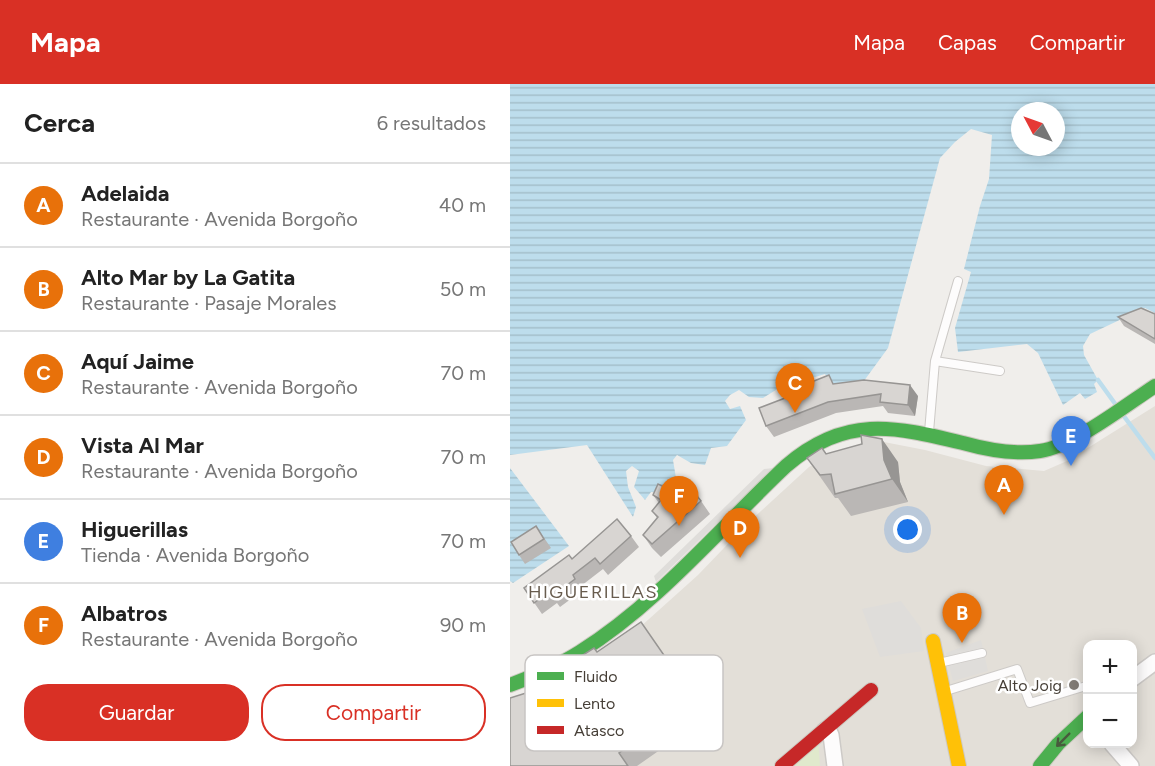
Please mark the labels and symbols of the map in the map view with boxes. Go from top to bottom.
north arrow [1011,102,1065,156]
pin: C [776,364,814,413]
pin: E [1052,416,1090,466]
pin: A [984,466,1024,515]
pin: F [660,476,698,526]
pin: D [720,508,760,558]
your location [893,515,922,544]
district label: HIGUERILLAS [528,581,658,603]
pin: B [942,594,982,643]
legend [525,655,723,751]
text: Fluido [574,667,618,686]
place label: Alto Joig [998,676,1062,695]
marker: Alto Joig [1067,678,1081,692]
text: Lento [574,694,615,713]
text: Atasco [574,721,624,740]
one-way arrow [1055,732,1070,747]

